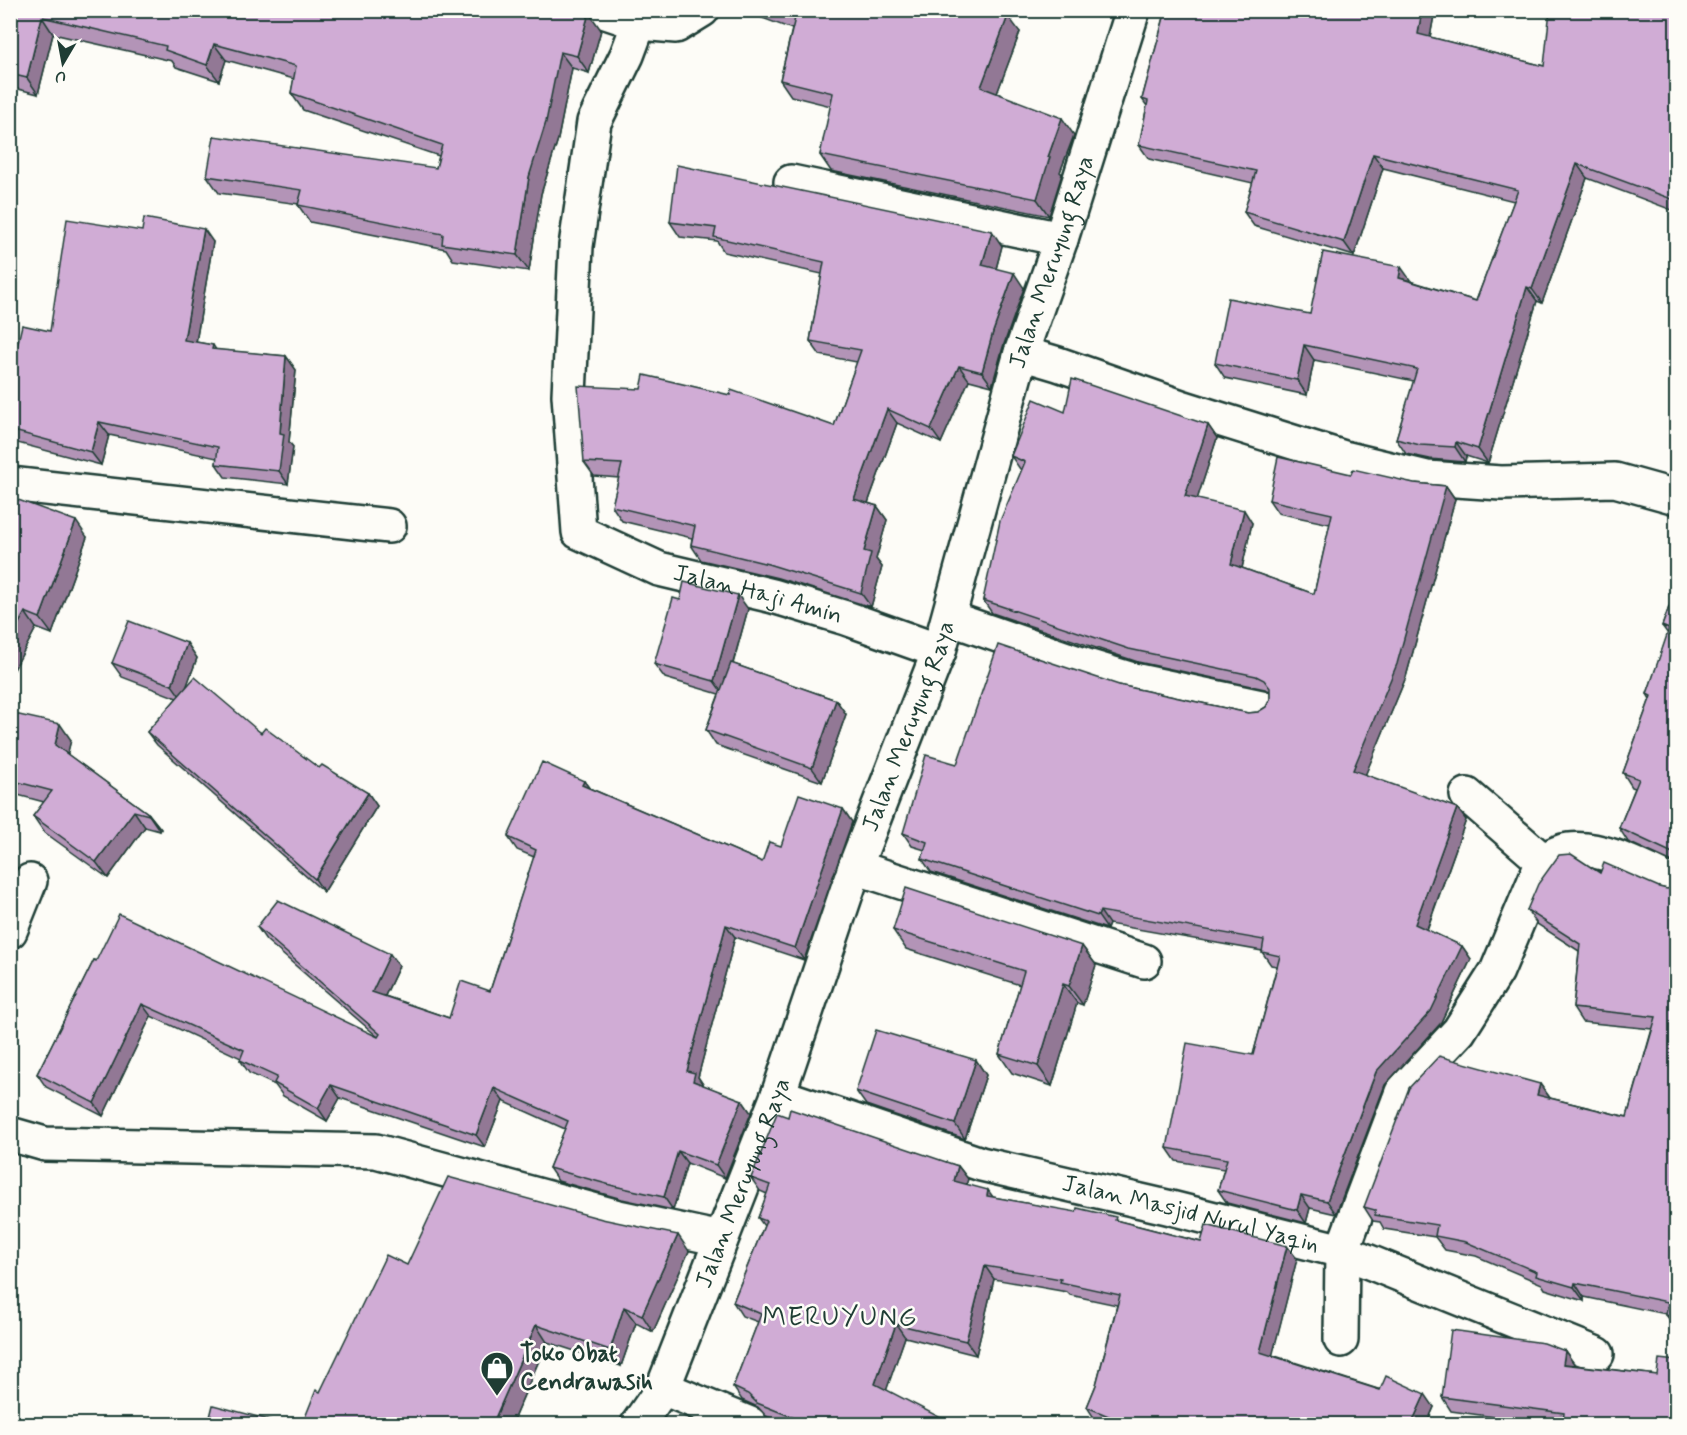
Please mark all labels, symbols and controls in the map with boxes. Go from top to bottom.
north arrow [33,33,93,93]
text: U [54,65,68,88]
street label: Jalan Meruyung Raya [1002,152,1102,372]
street label: Jalan Haji Amin [670,557,846,632]
street label: Jalan Meruyung Raya [855,617,962,836]
street label: Jalan Meruyung Raya [688,1074,798,1292]
street label: Jalan Masjid Nurul Yaqin [1059,1168,1323,1260]
district label: MERUYUNG [762,1300,918,1335]
place label: Toko Obat Cendrawasih [520,1339,653,1398]
shop icon: Toko Obat Cendrawasih [479,1350,515,1397]

